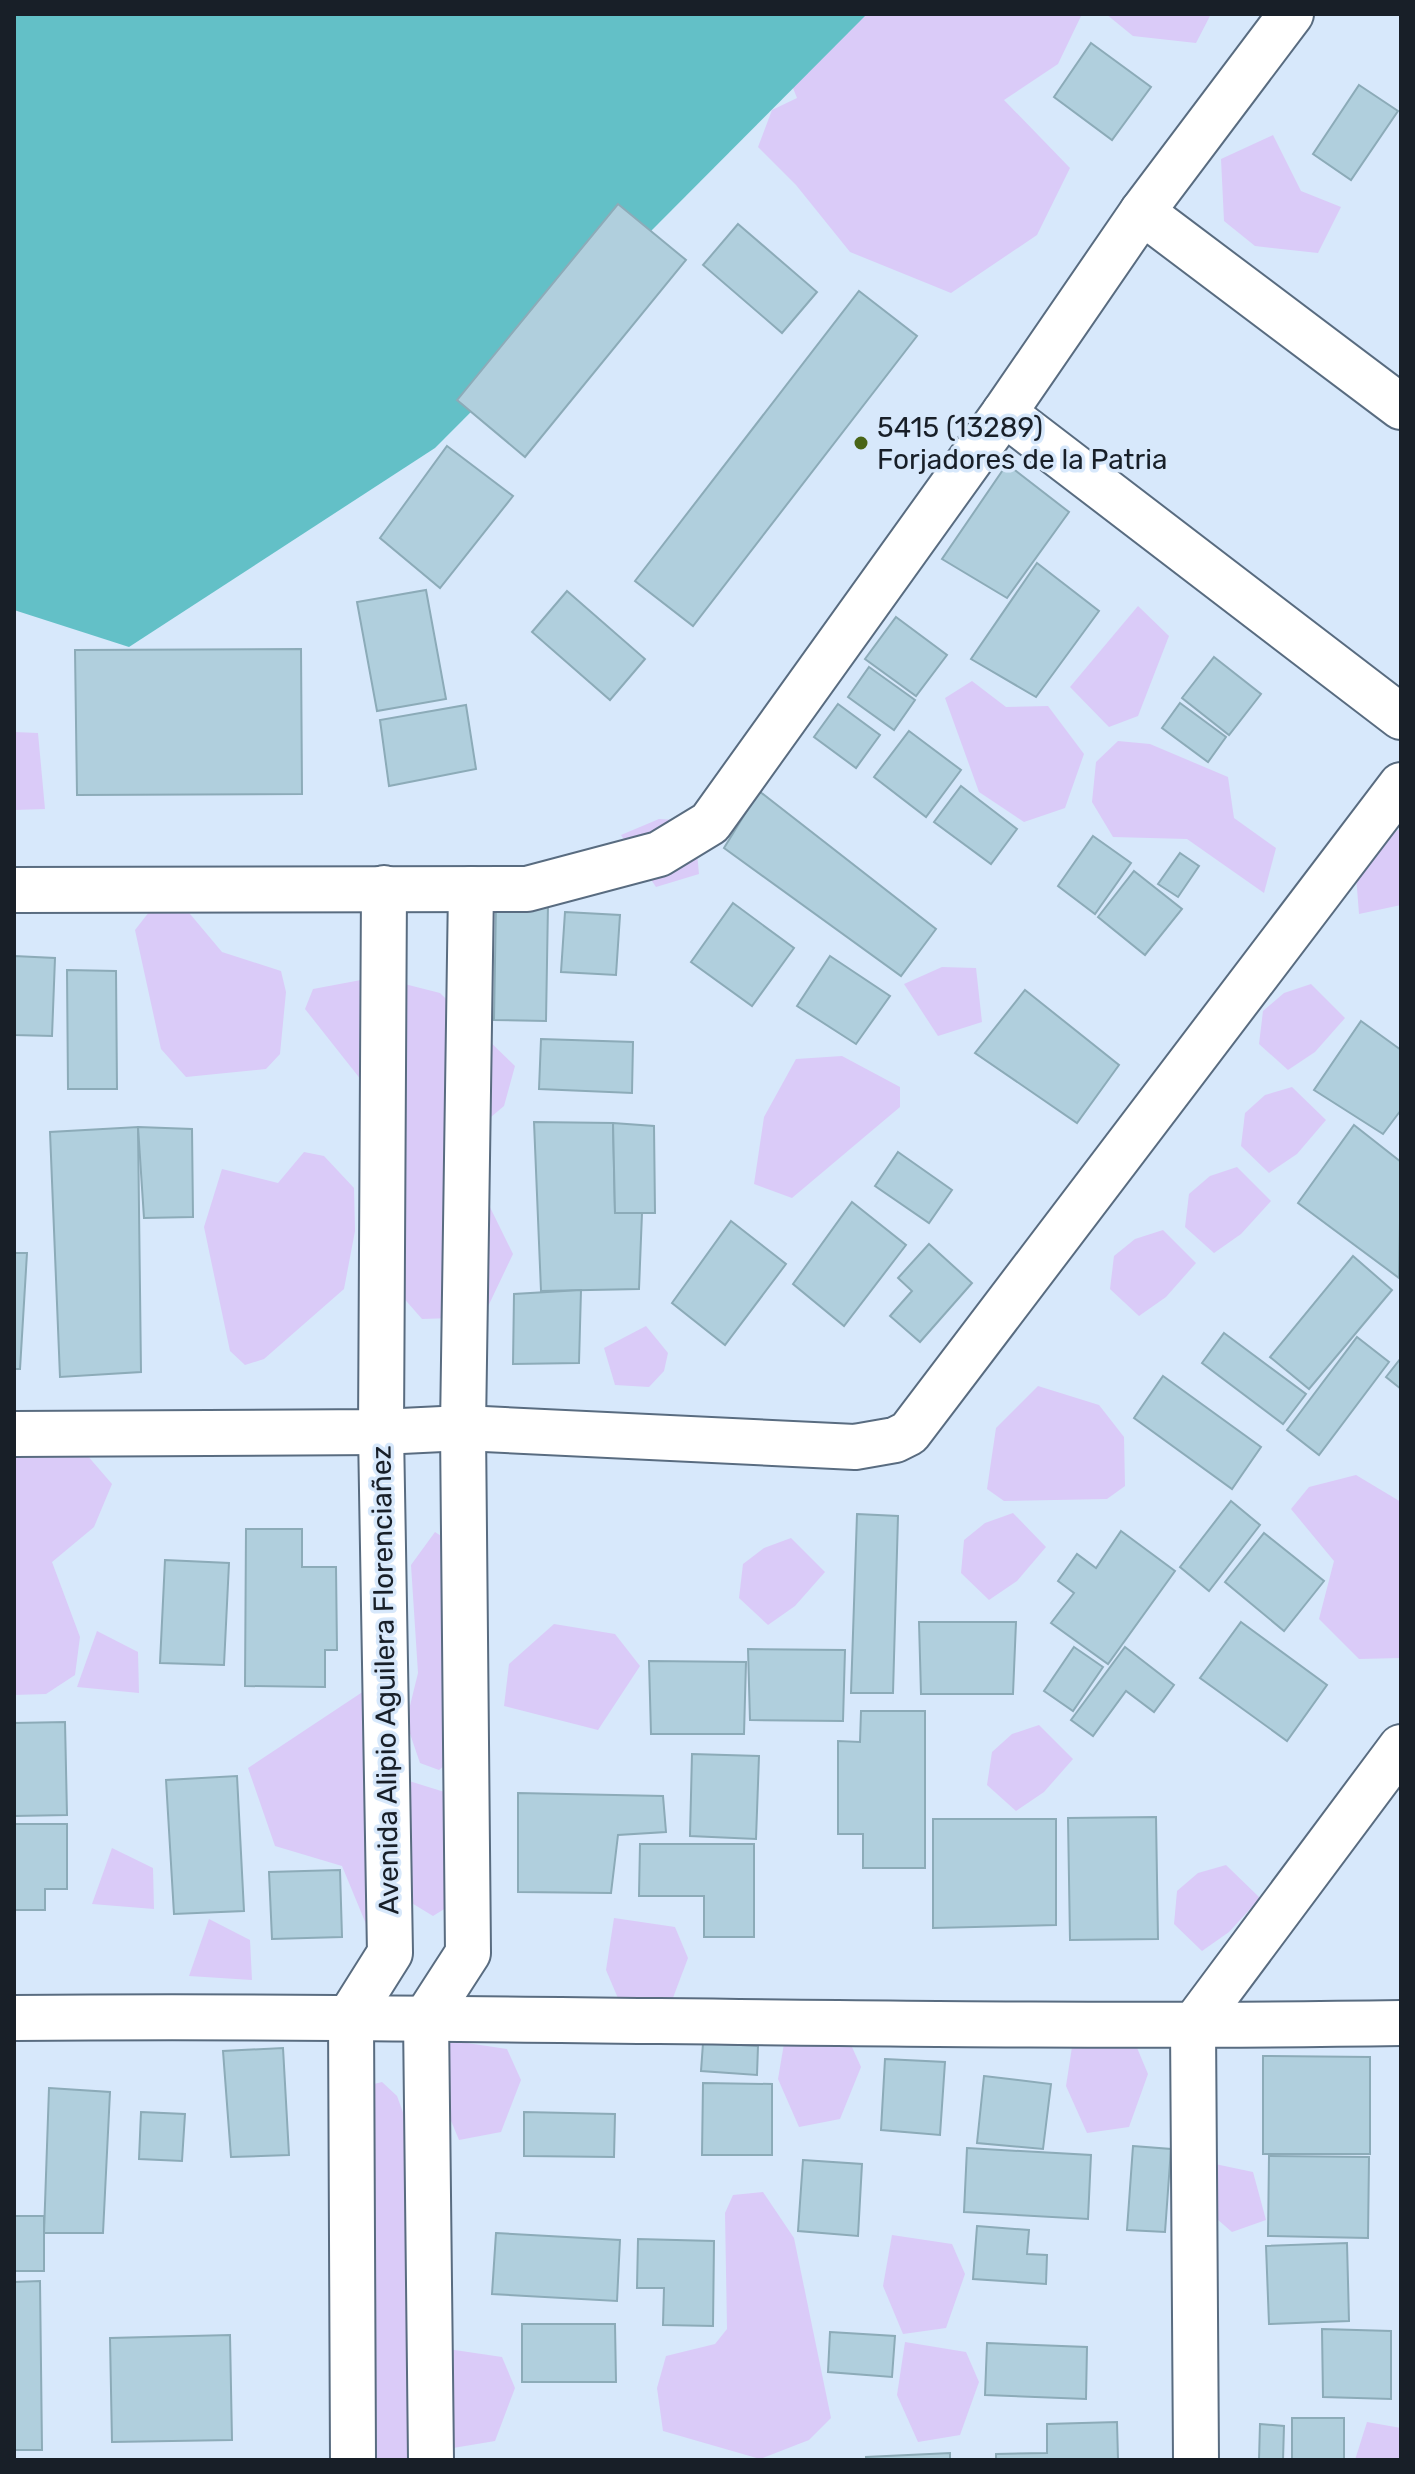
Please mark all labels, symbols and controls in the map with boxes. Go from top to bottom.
place label: 5415 (13289) Forjadores de la Patria [877,411,1167,476]
marker: 5415 (13289) Forjadores de la Patria [852,434,870,452]
street label: Avenida Alipio Aguilera Florenciañez [364,1445,406,1915]

